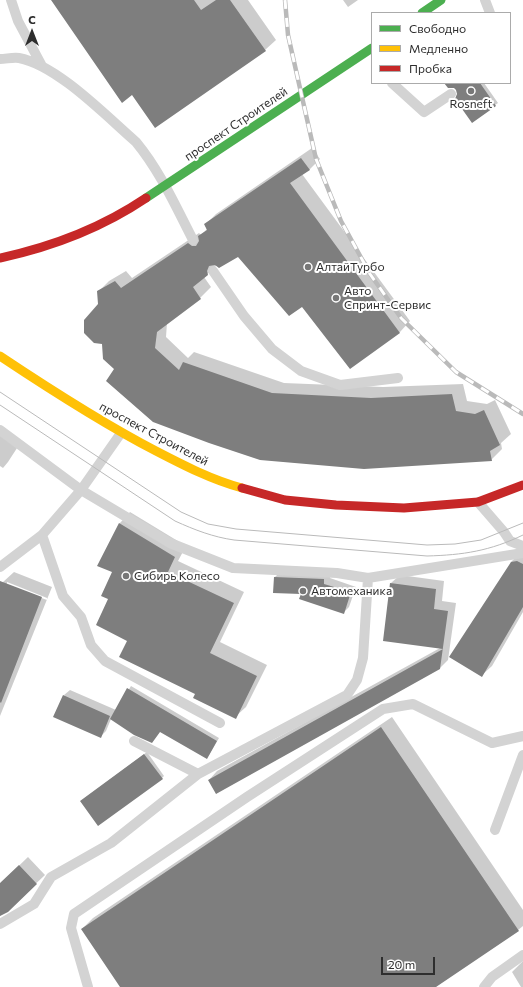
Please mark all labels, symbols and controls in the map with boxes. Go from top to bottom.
north arrow [12,12,52,52]
legend [371,12,511,84]
text: С [28,13,36,26]
text: Свободно [409,21,466,35]
text: Медленно [409,41,468,55]
text: Пробка [409,61,452,75]
street label: проспект Строителей [182,84,290,164]
marker: Rosneft [466,86,476,96]
place label: Rosneft [450,97,492,111]
place label: АлтайТурбо [316,260,385,274]
marker: АлтайТурбо [303,262,313,272]
place label: Авто Спринт-Сервис [344,284,431,312]
marker: Авто Спринт-Сервис [331,293,341,303]
street label: проспект Строителей [97,399,211,469]
place label: Сибирь Колесо [134,569,220,583]
marker: Сибирь Колесо [121,571,131,581]
place label: Автомеханика [311,584,392,598]
marker: Автомеханика [298,586,308,596]
scale bar [383,949,437,975]
text: 20 m [388,957,415,971]

